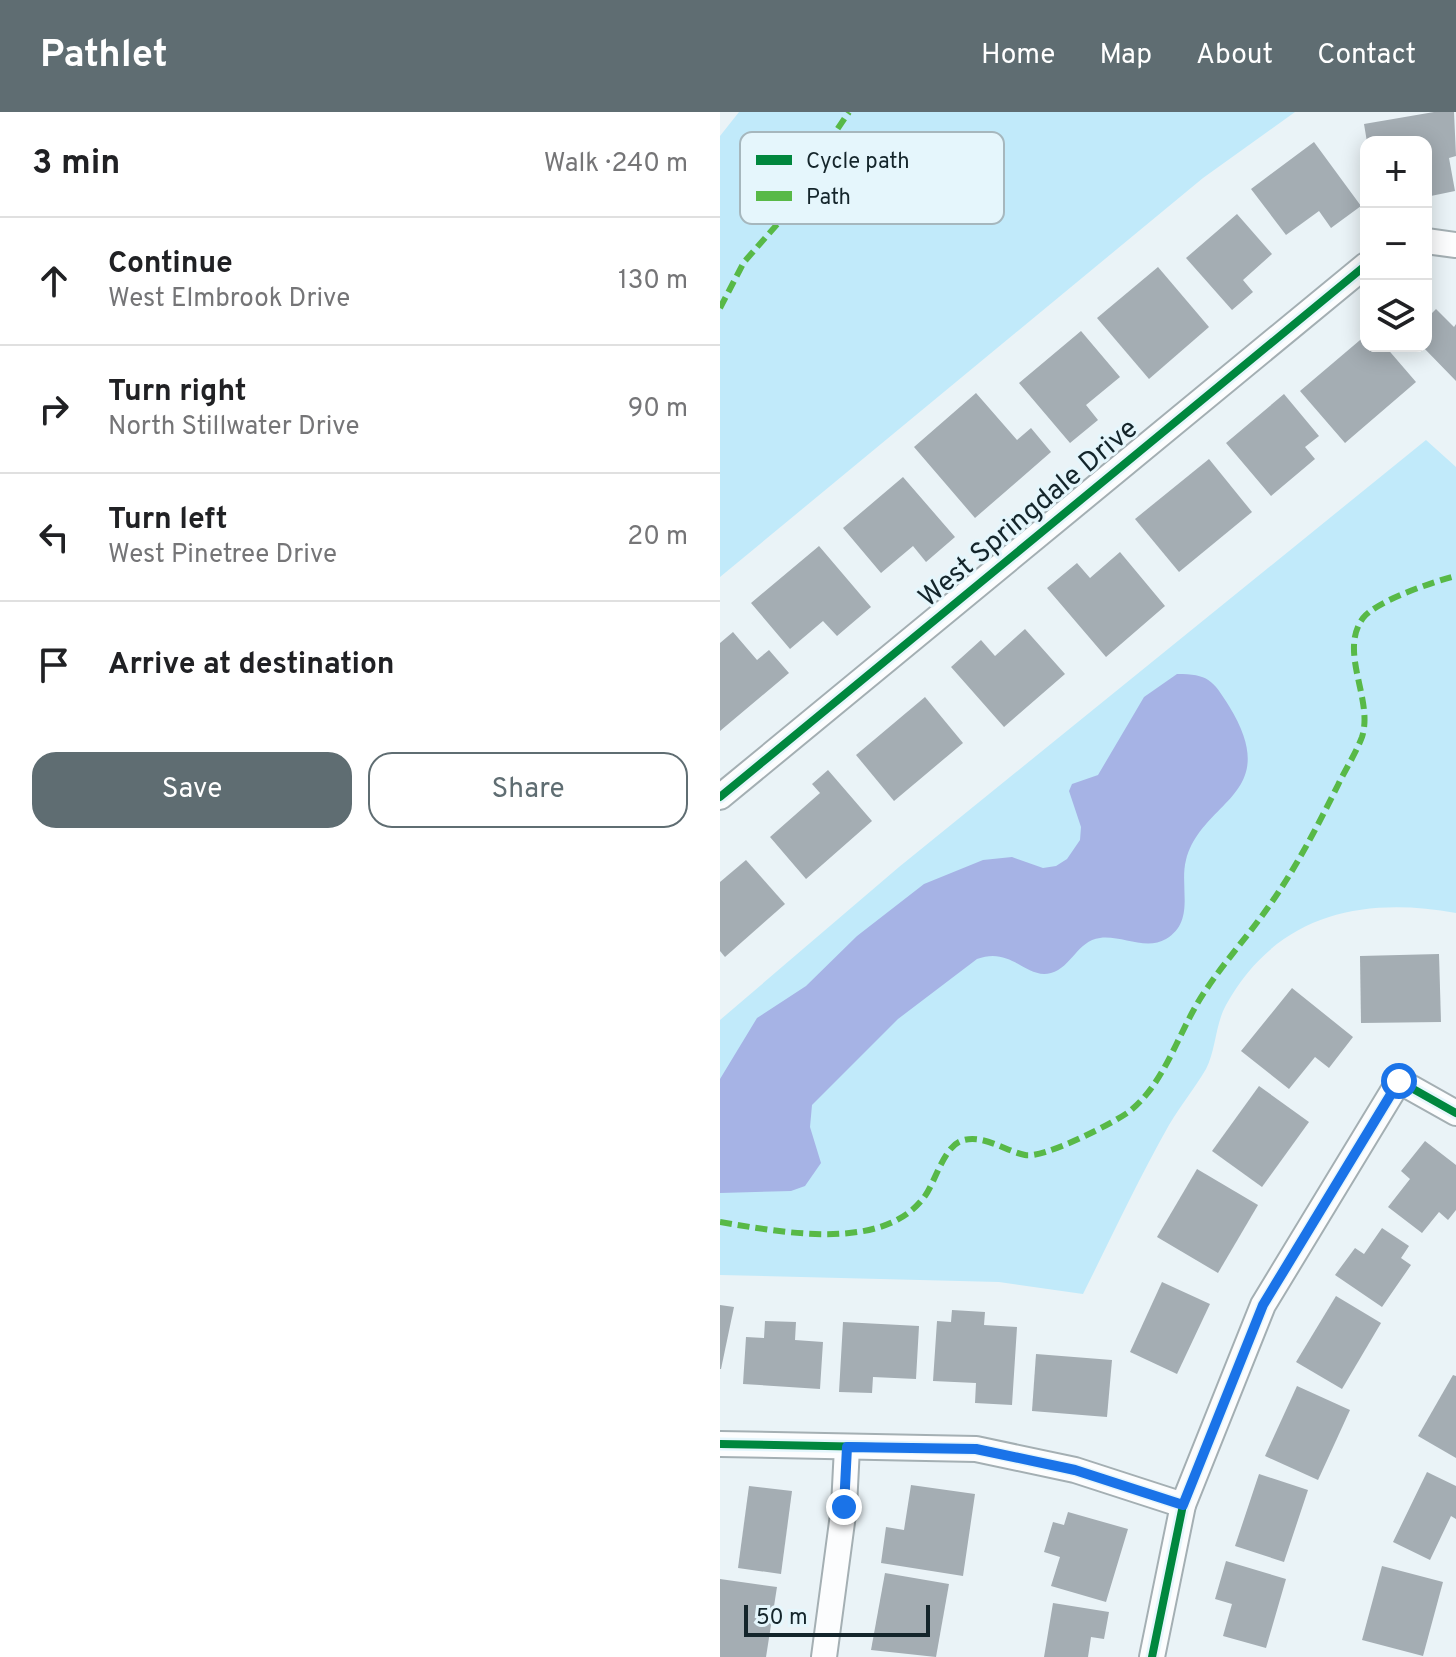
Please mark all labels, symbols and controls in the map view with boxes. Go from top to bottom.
text: Pathlet [40,32,168,81]
text: Home [981,38,1055,74]
text: Map [1099,38,1152,74]
text: About [1196,38,1273,74]
text: Contact [1317,38,1416,74]
legend [740,132,1004,224]
map controls [1360,136,1432,352]
button: + [1360,136,1432,208]
text: 3 min [32,143,120,186]
text: Walk · 240 m [544,148,688,181]
text: Cycle path [806,149,910,176]
text: Path [806,185,851,212]
button: − [1360,208,1432,280]
text: Continue [108,246,233,283]
icon: ahead [32,259,76,303]
text: 130 m [618,265,688,298]
button: layers [1360,280,1432,352]
text: West Elmbrook Drive [108,283,350,316]
text: Turn right [108,374,246,411]
icon: right [32,387,76,431]
text: 90 m [628,393,688,426]
text: North Stillwater Drive [108,411,360,444]
street label: West Springdale Drive [912,412,1146,616]
text: Turn left [108,502,228,539]
icon: left [32,515,76,559]
text: 20 m [627,521,688,554]
text: West Pinetree Drive [108,539,337,572]
icon: arrive [32,643,76,687]
text: Arrive at destination [108,647,394,684]
button: Save [32,752,352,828]
button: Share [368,752,688,828]
route start [1381,1063,1417,1099]
route end [826,1489,862,1525]
scale bar [744,1601,930,1637]
text: 50 m [756,1605,808,1632]

